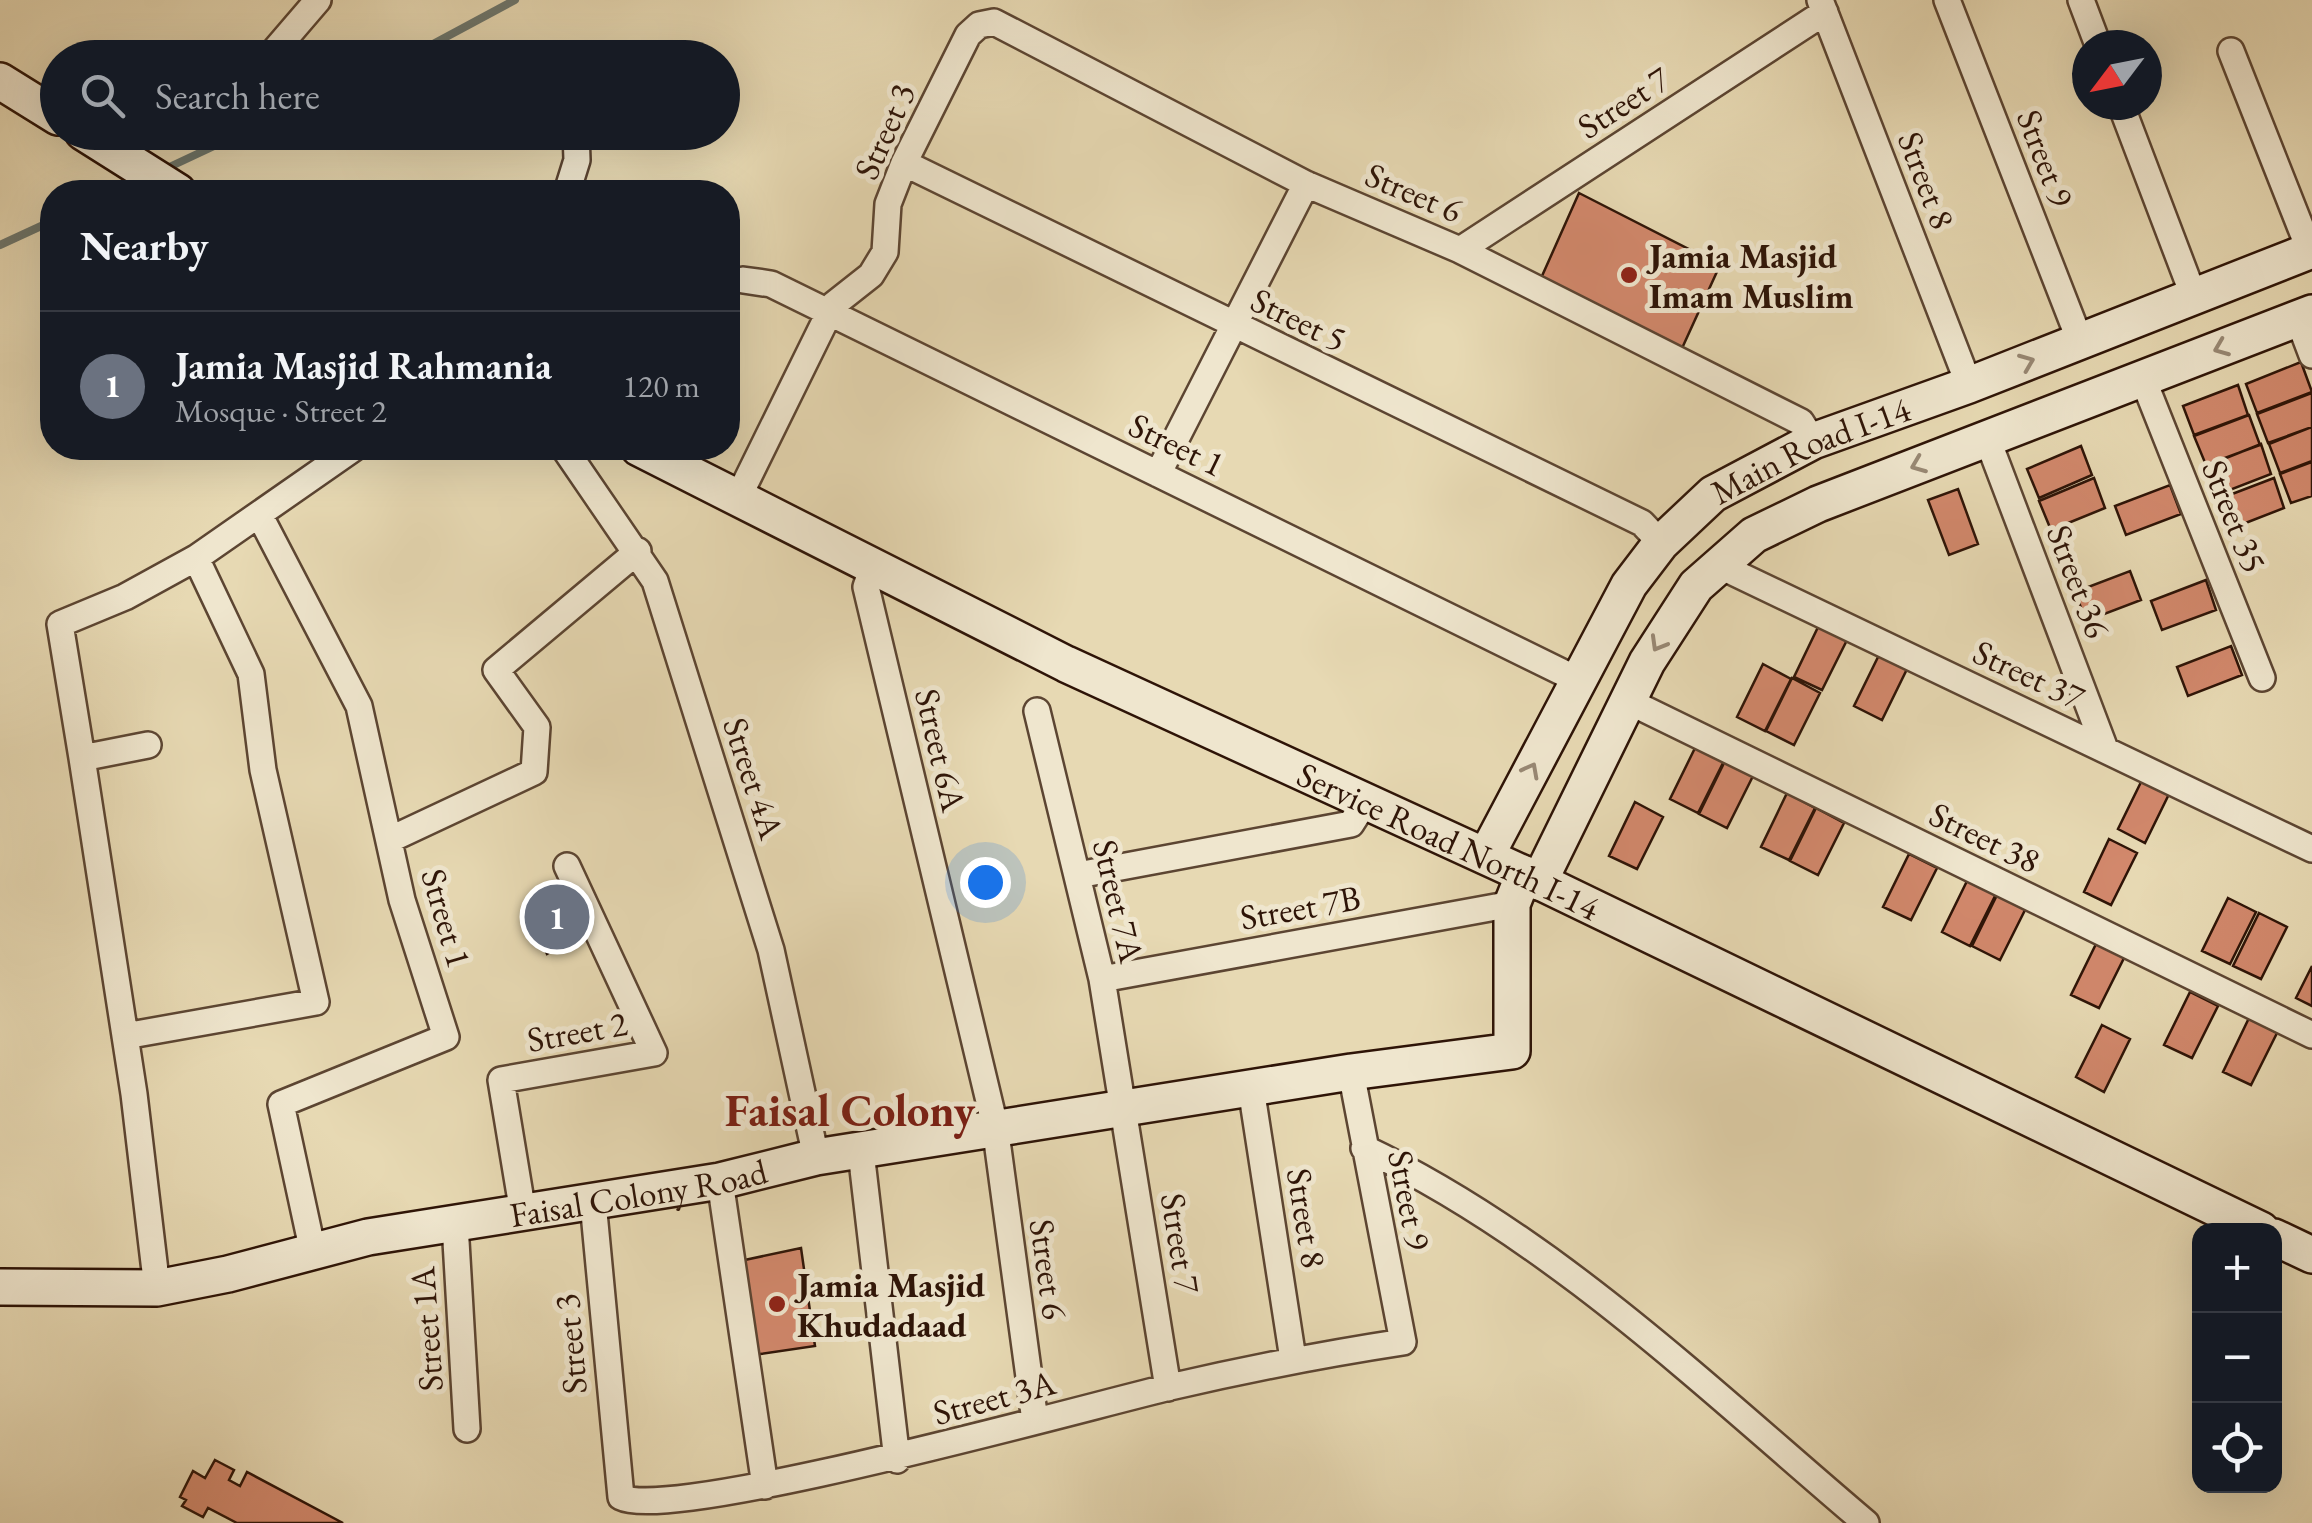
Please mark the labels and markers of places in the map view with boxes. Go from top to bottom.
place label: Jamia Masjid Imam Muslim [1646,233,1854,318]
marker: Jamia Masjid Imam Muslim [1618,264,1640,286]
pin: 1 [524,880,590,954]
place label: Jamia Masjid Khudadaad [794,1262,986,1347]
marker: Jamia Masjid Khudadaad [766,1293,788,1315]

